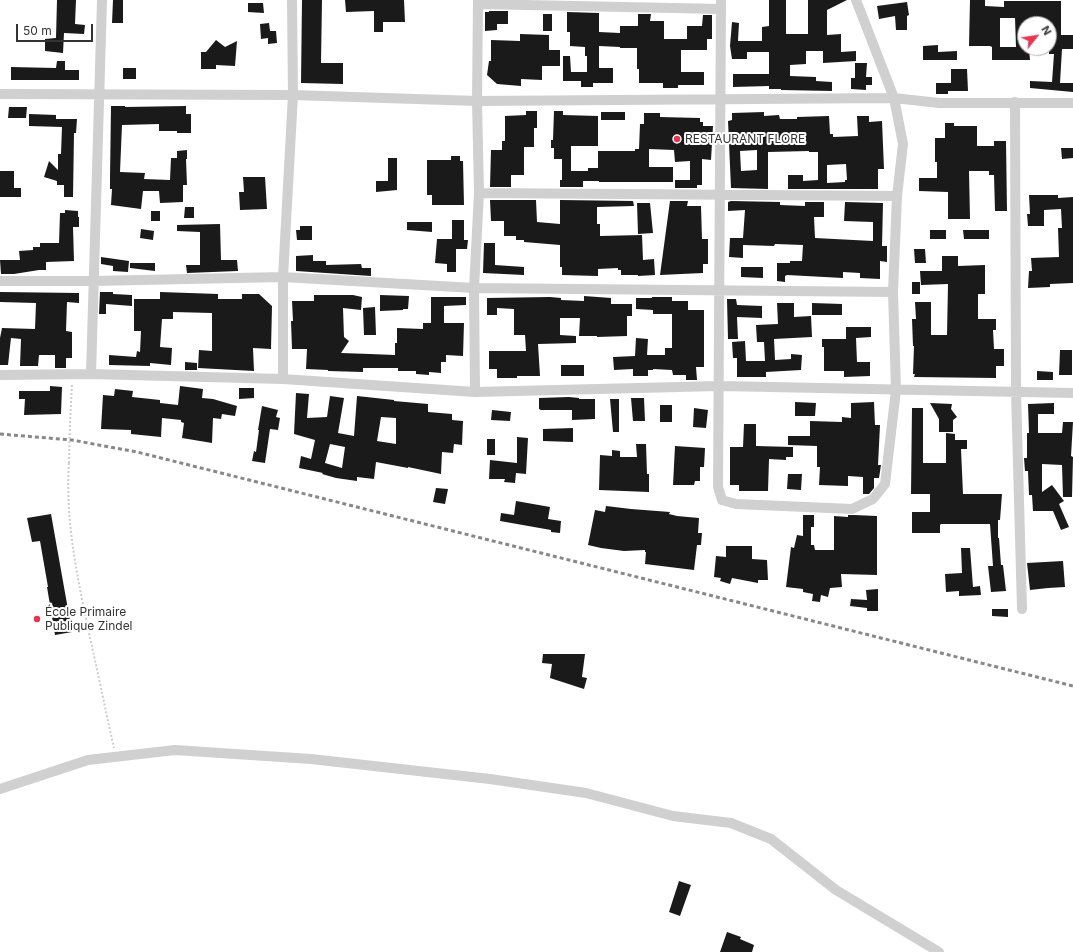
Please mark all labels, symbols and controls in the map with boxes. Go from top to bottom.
scale bar [18,16,95,42]
north arrow [1017,16,1057,56]
text: 50 m [23,23,52,38]
text: N [1038,23,1055,38]
place label: RESTAURANT FLORE [685,132,805,146]
marker: RESTAURANT FLORE [672,134,682,144]
place label: École Primaire Publique Zindel [45,605,133,633]
marker: École Primaire Publique Zindel [32,614,42,624]

